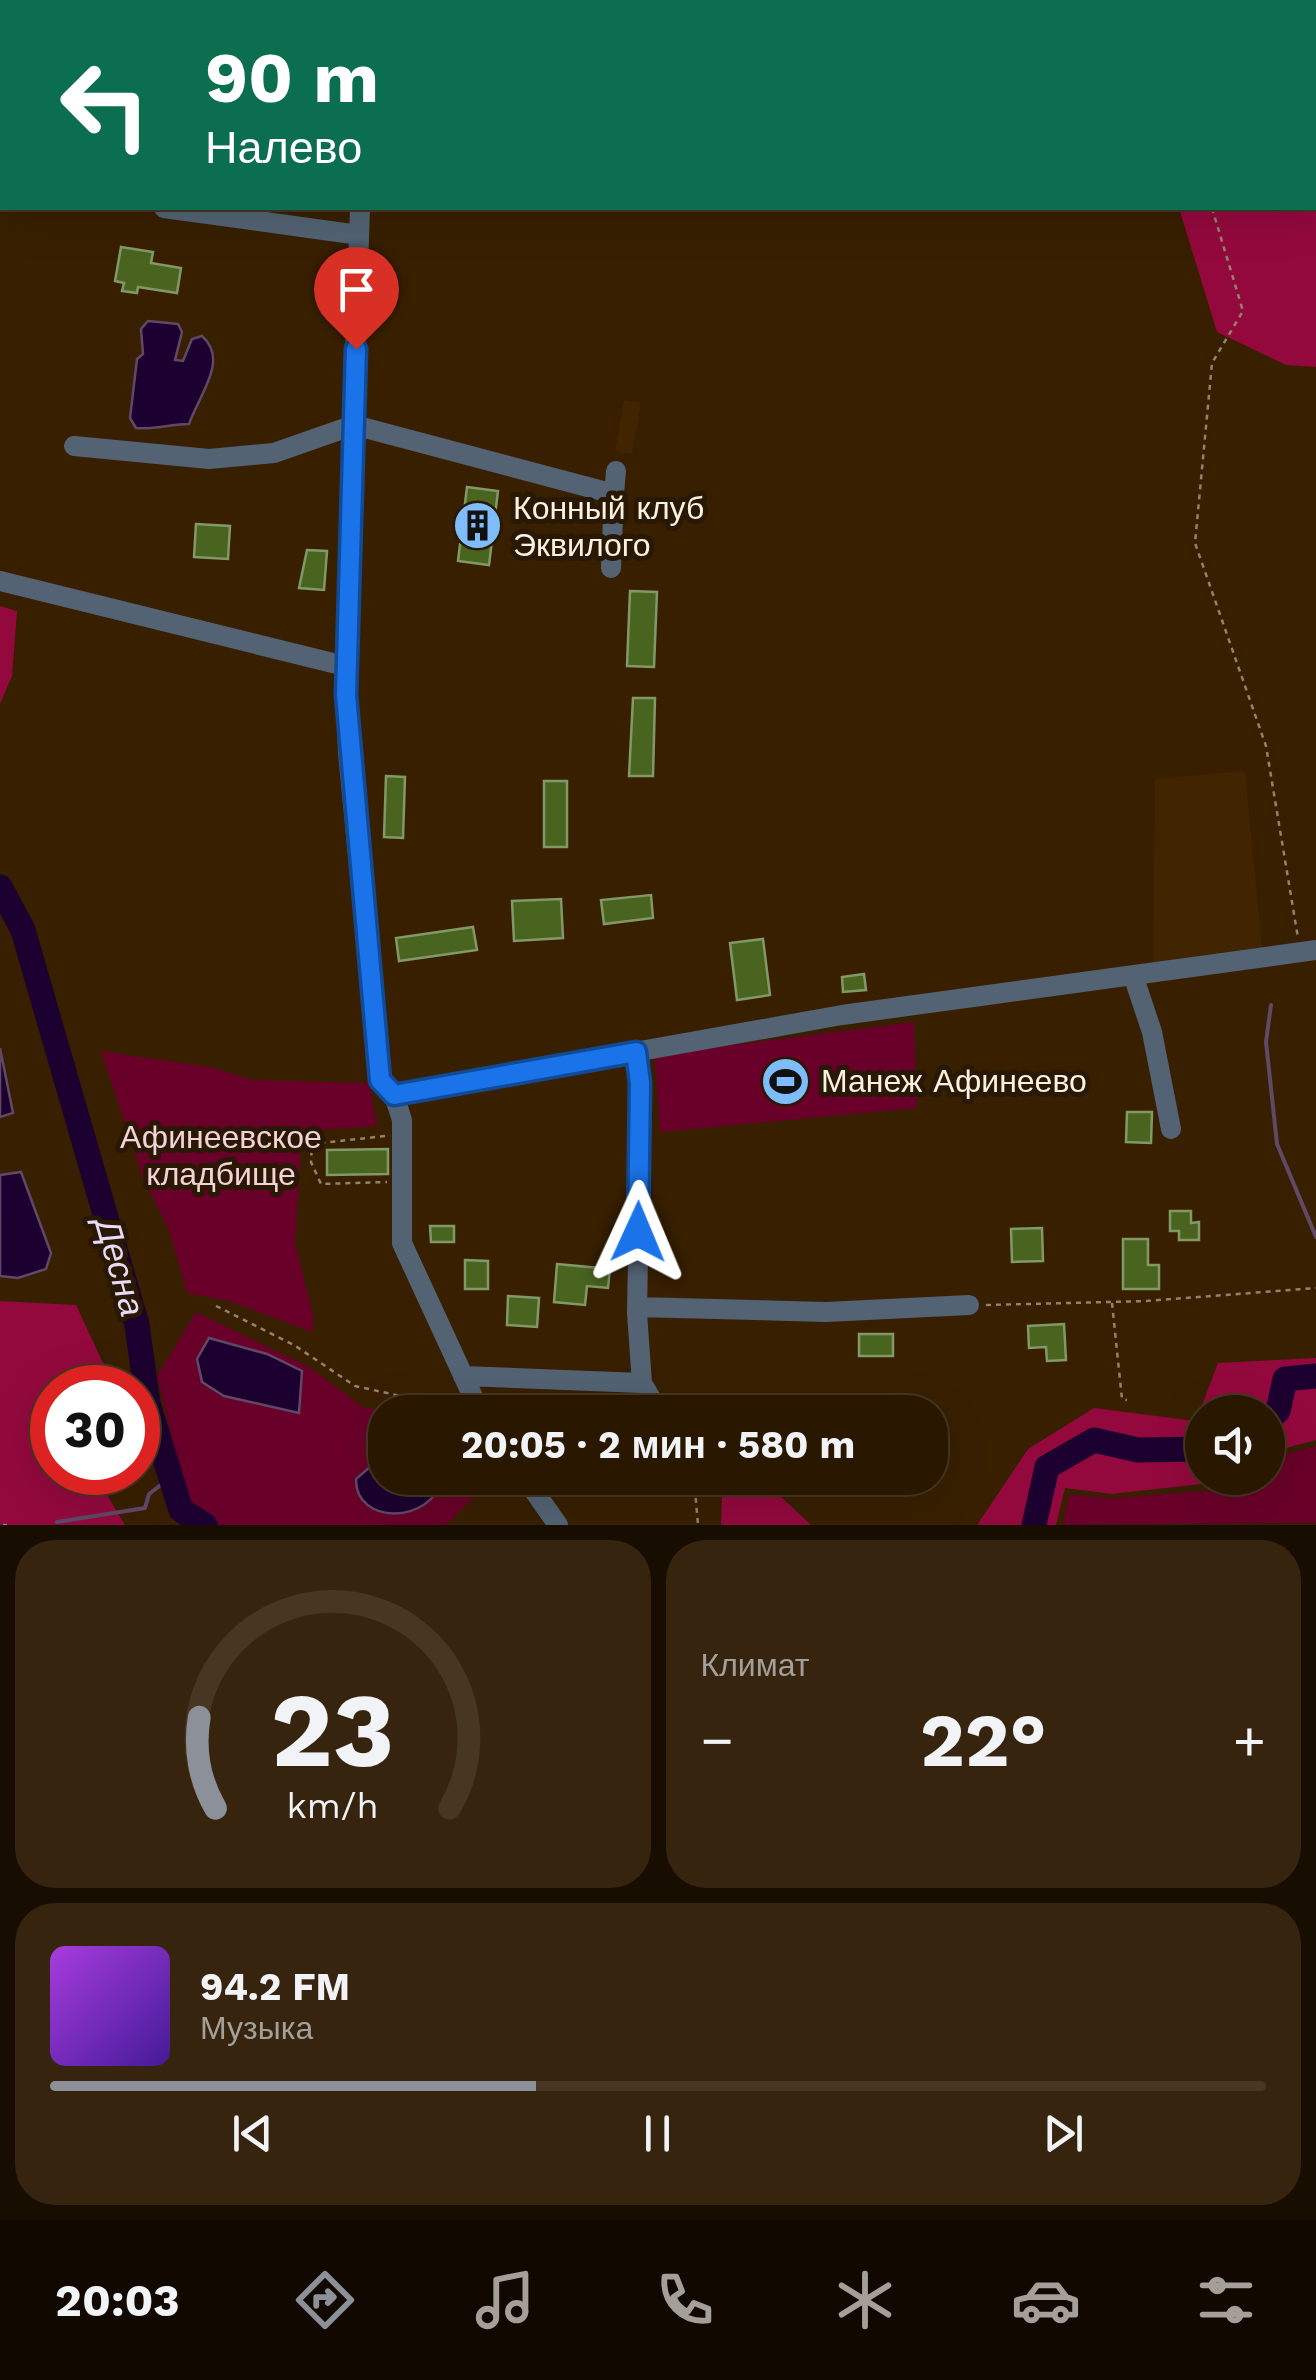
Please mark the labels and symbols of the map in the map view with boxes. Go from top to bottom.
pin [314,247,399,350]
place label: Конный клуб Эквилого [513,489,704,564]
building icon: Конный клуб Эквилого [452,500,504,552]
sports icon: Манеж Афинеево [760,1055,812,1107]
place label: Манеж Афинеево [821,1062,1087,1100]
park label: Афинеевское кладбище [120,1118,322,1193]
position arrow [586,1180,690,1284]
water label: Десна [85,1209,154,1321]
speed limit sign: 30 [30,1365,160,1495]

